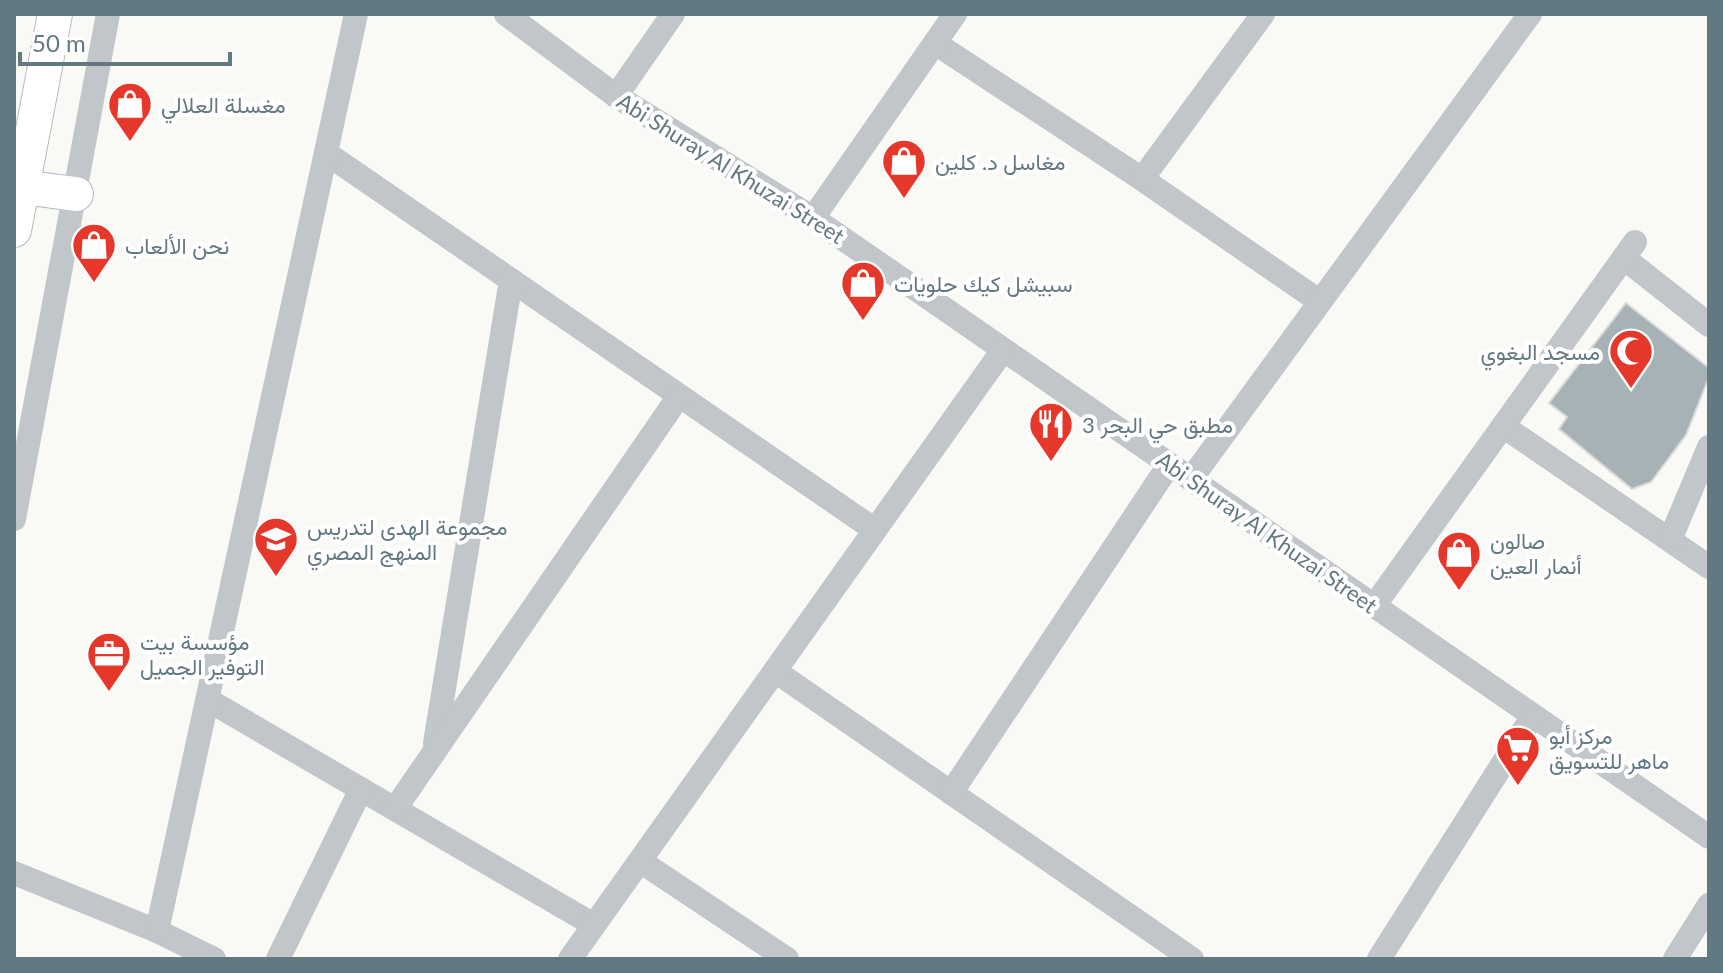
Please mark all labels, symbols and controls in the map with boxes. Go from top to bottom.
scale bar [20,16,230,66]
text: 50 m [32,28,86,57]
shop icon: مغسلة العلالي [106,80,154,143]
street label: Abi Shuray Al Khuzai Street [612,87,850,249]
place label: مغسلة العلالي [161,91,286,124]
shop icon: مغاسل د. كلين [880,137,928,200]
place label: مغاسل د. كلين [935,148,1066,176]
shop icon: نحن الألعاب [70,221,118,284]
place label: نحن الألعاب [125,232,229,260]
shop icon: سبيشل كيك حلويات [839,259,887,322]
place label: سبيشل كيك حلويات [894,270,1073,298]
mosque icon: مسجد البغوي [1607,327,1655,390]
place label: مسجد البغوي [1480,338,1600,371]
restaurant icon: مطبق حي البحر 3 [1027,400,1075,463]
place label: مطبق حي البحر 3 [1082,411,1233,444]
street label: Abi Shuray Al Khuzai Street [1152,445,1383,619]
place label: مجموعة الهدى لتدريس المنهج المصري [307,513,507,571]
school or university icon: مجموعة الهدى لتدريس المنهج المصري [252,515,300,578]
place label: صالون أنمار العين [1490,527,1582,580]
shop icon: صالون أنمار العين [1435,529,1483,592]
place label: مؤسسة بيت التوفير الجميل [140,628,265,681]
office icon: مؤسسة بيت التوفير الجميل [85,630,133,693]
place label: مركز أبو ماهر للتسويق [1549,722,1669,775]
supermarket icon: مركز أبو ماهر للتسويق [1494,724,1542,787]

